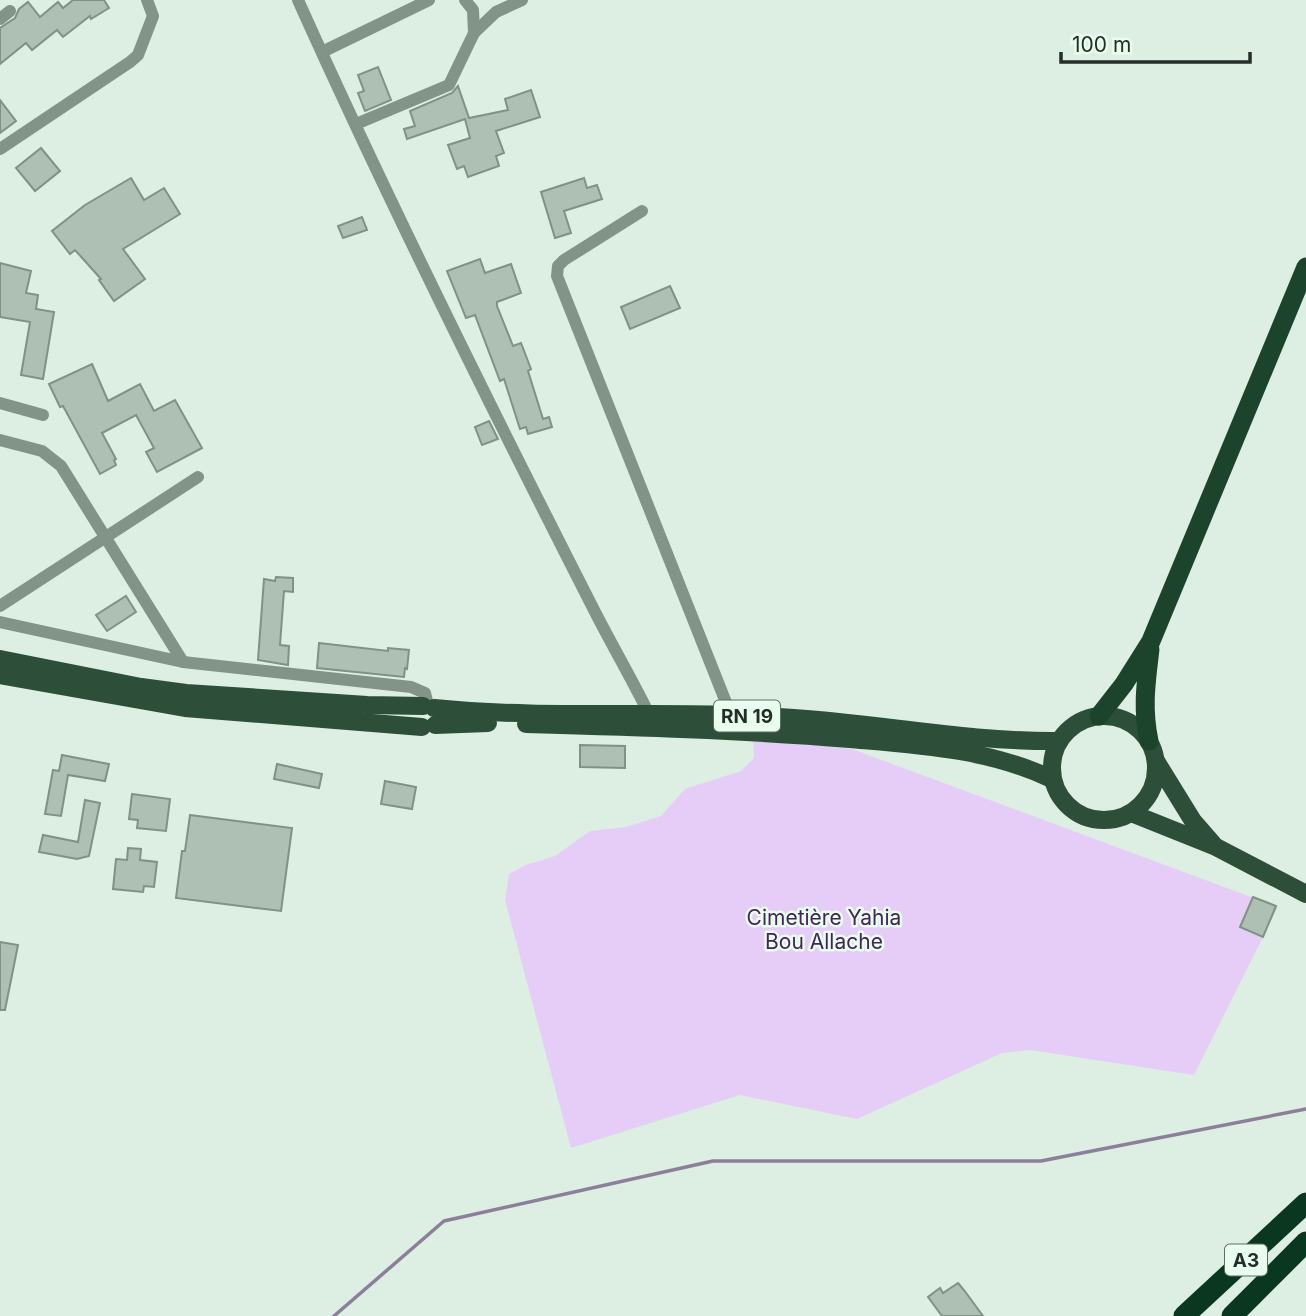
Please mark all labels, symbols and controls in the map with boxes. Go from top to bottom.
scale bar [1061,21,1250,65]
text: 100 m [1072,32,1131,57]
road number: RN 19 [714,701,780,732]
park label: Cimetière Yahia Bou Allache [747,905,901,954]
road number: A3 [1225,1244,1267,1276]

